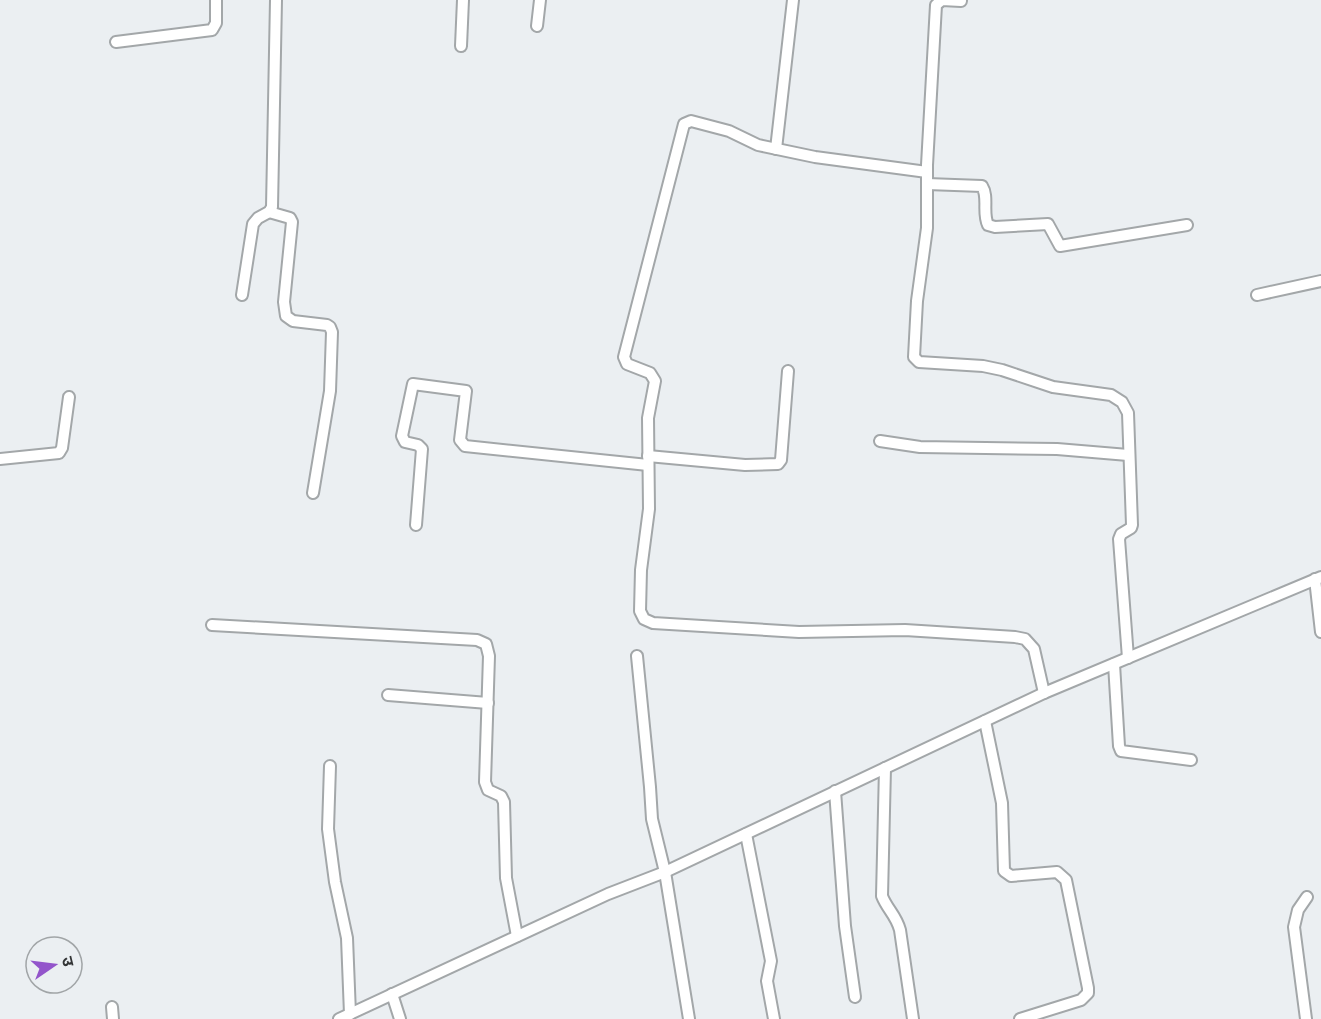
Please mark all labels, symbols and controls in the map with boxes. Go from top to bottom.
north arrow [24,935,84,995]
text: उ [58,954,80,969]

